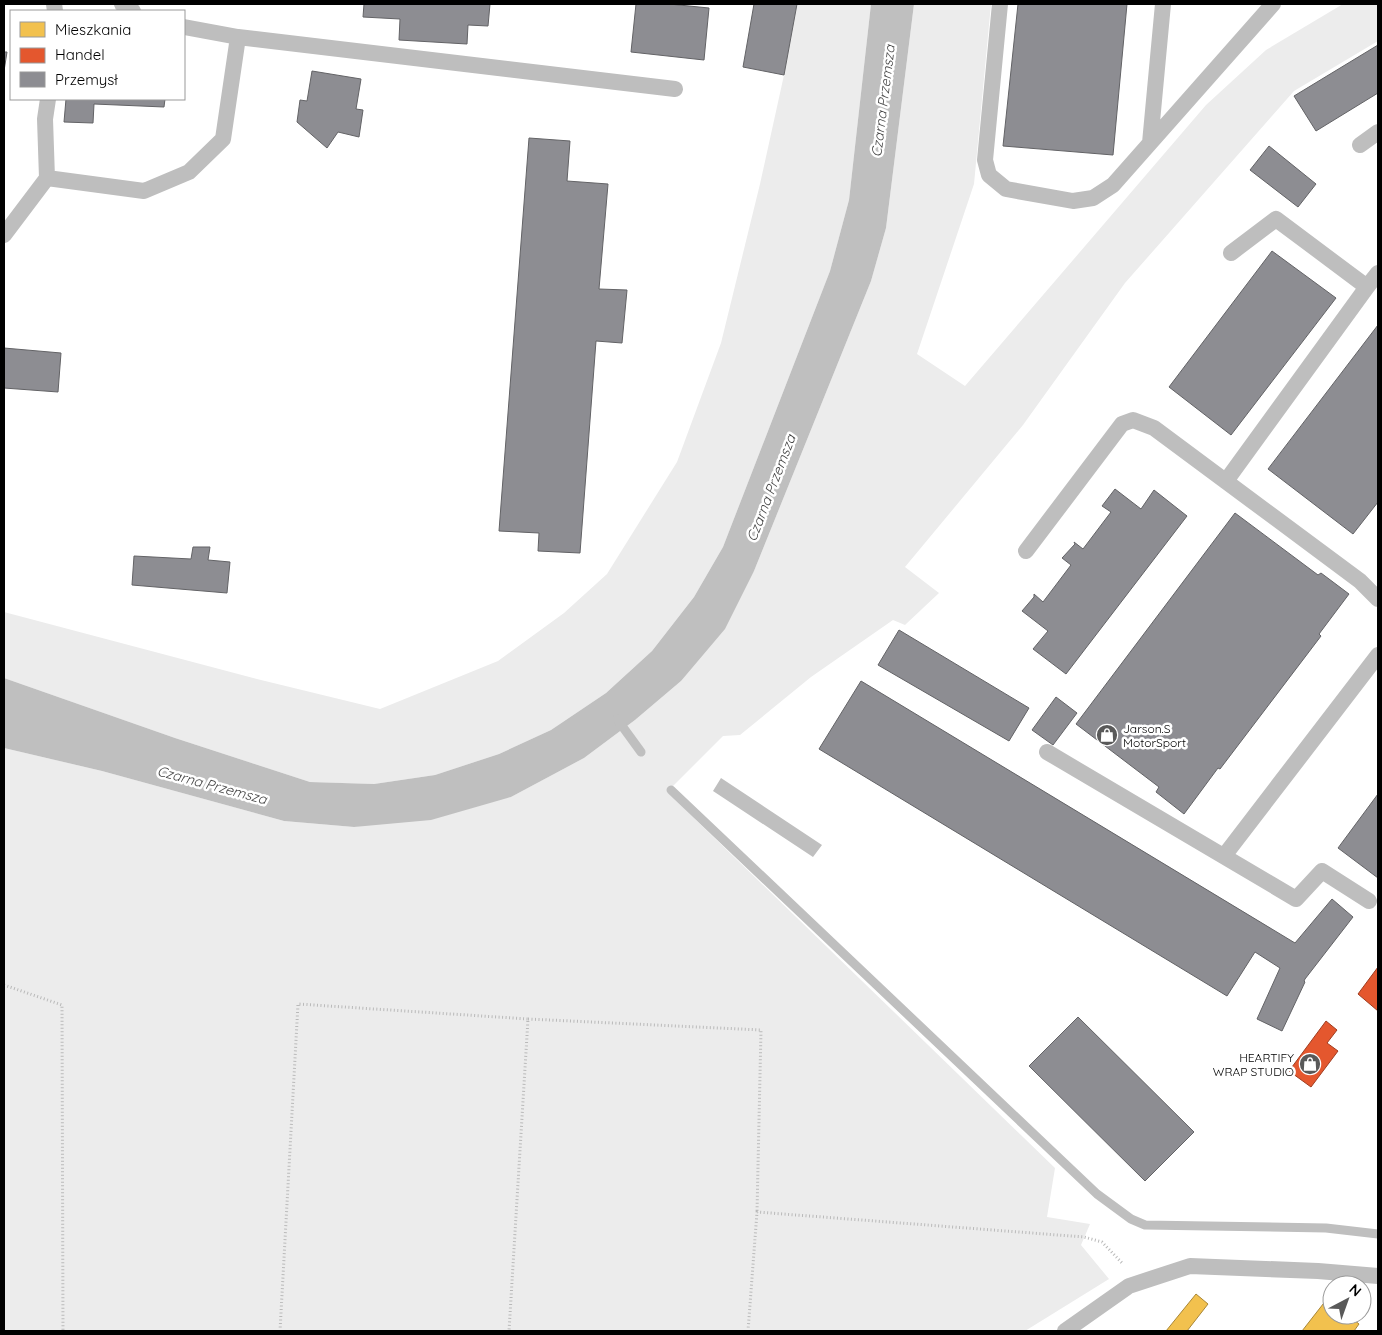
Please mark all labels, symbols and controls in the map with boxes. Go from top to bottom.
legend [10,10,185,100]
text: Mieszkania [55,20,131,39]
water label: Czarna Przemsza [867,42,899,158]
text: Handel [55,45,105,64]
text: Przemysł [55,70,118,89]
water label: Czarna Przemsza [742,431,800,544]
place label: Jarson.S MotorSport [1123,721,1186,750]
shop icon: Jarson.S MotorSport [1095,723,1119,747]
water label: Czarna Przemsza [155,762,270,809]
place label: HEARTIFY WRAP STUDIO [1213,1050,1294,1079]
shop icon: HEARTIFY WRAP STUDIO [1298,1052,1322,1076]
north arrow [1322,1275,1372,1325]
text: N [1346,1280,1365,1300]

